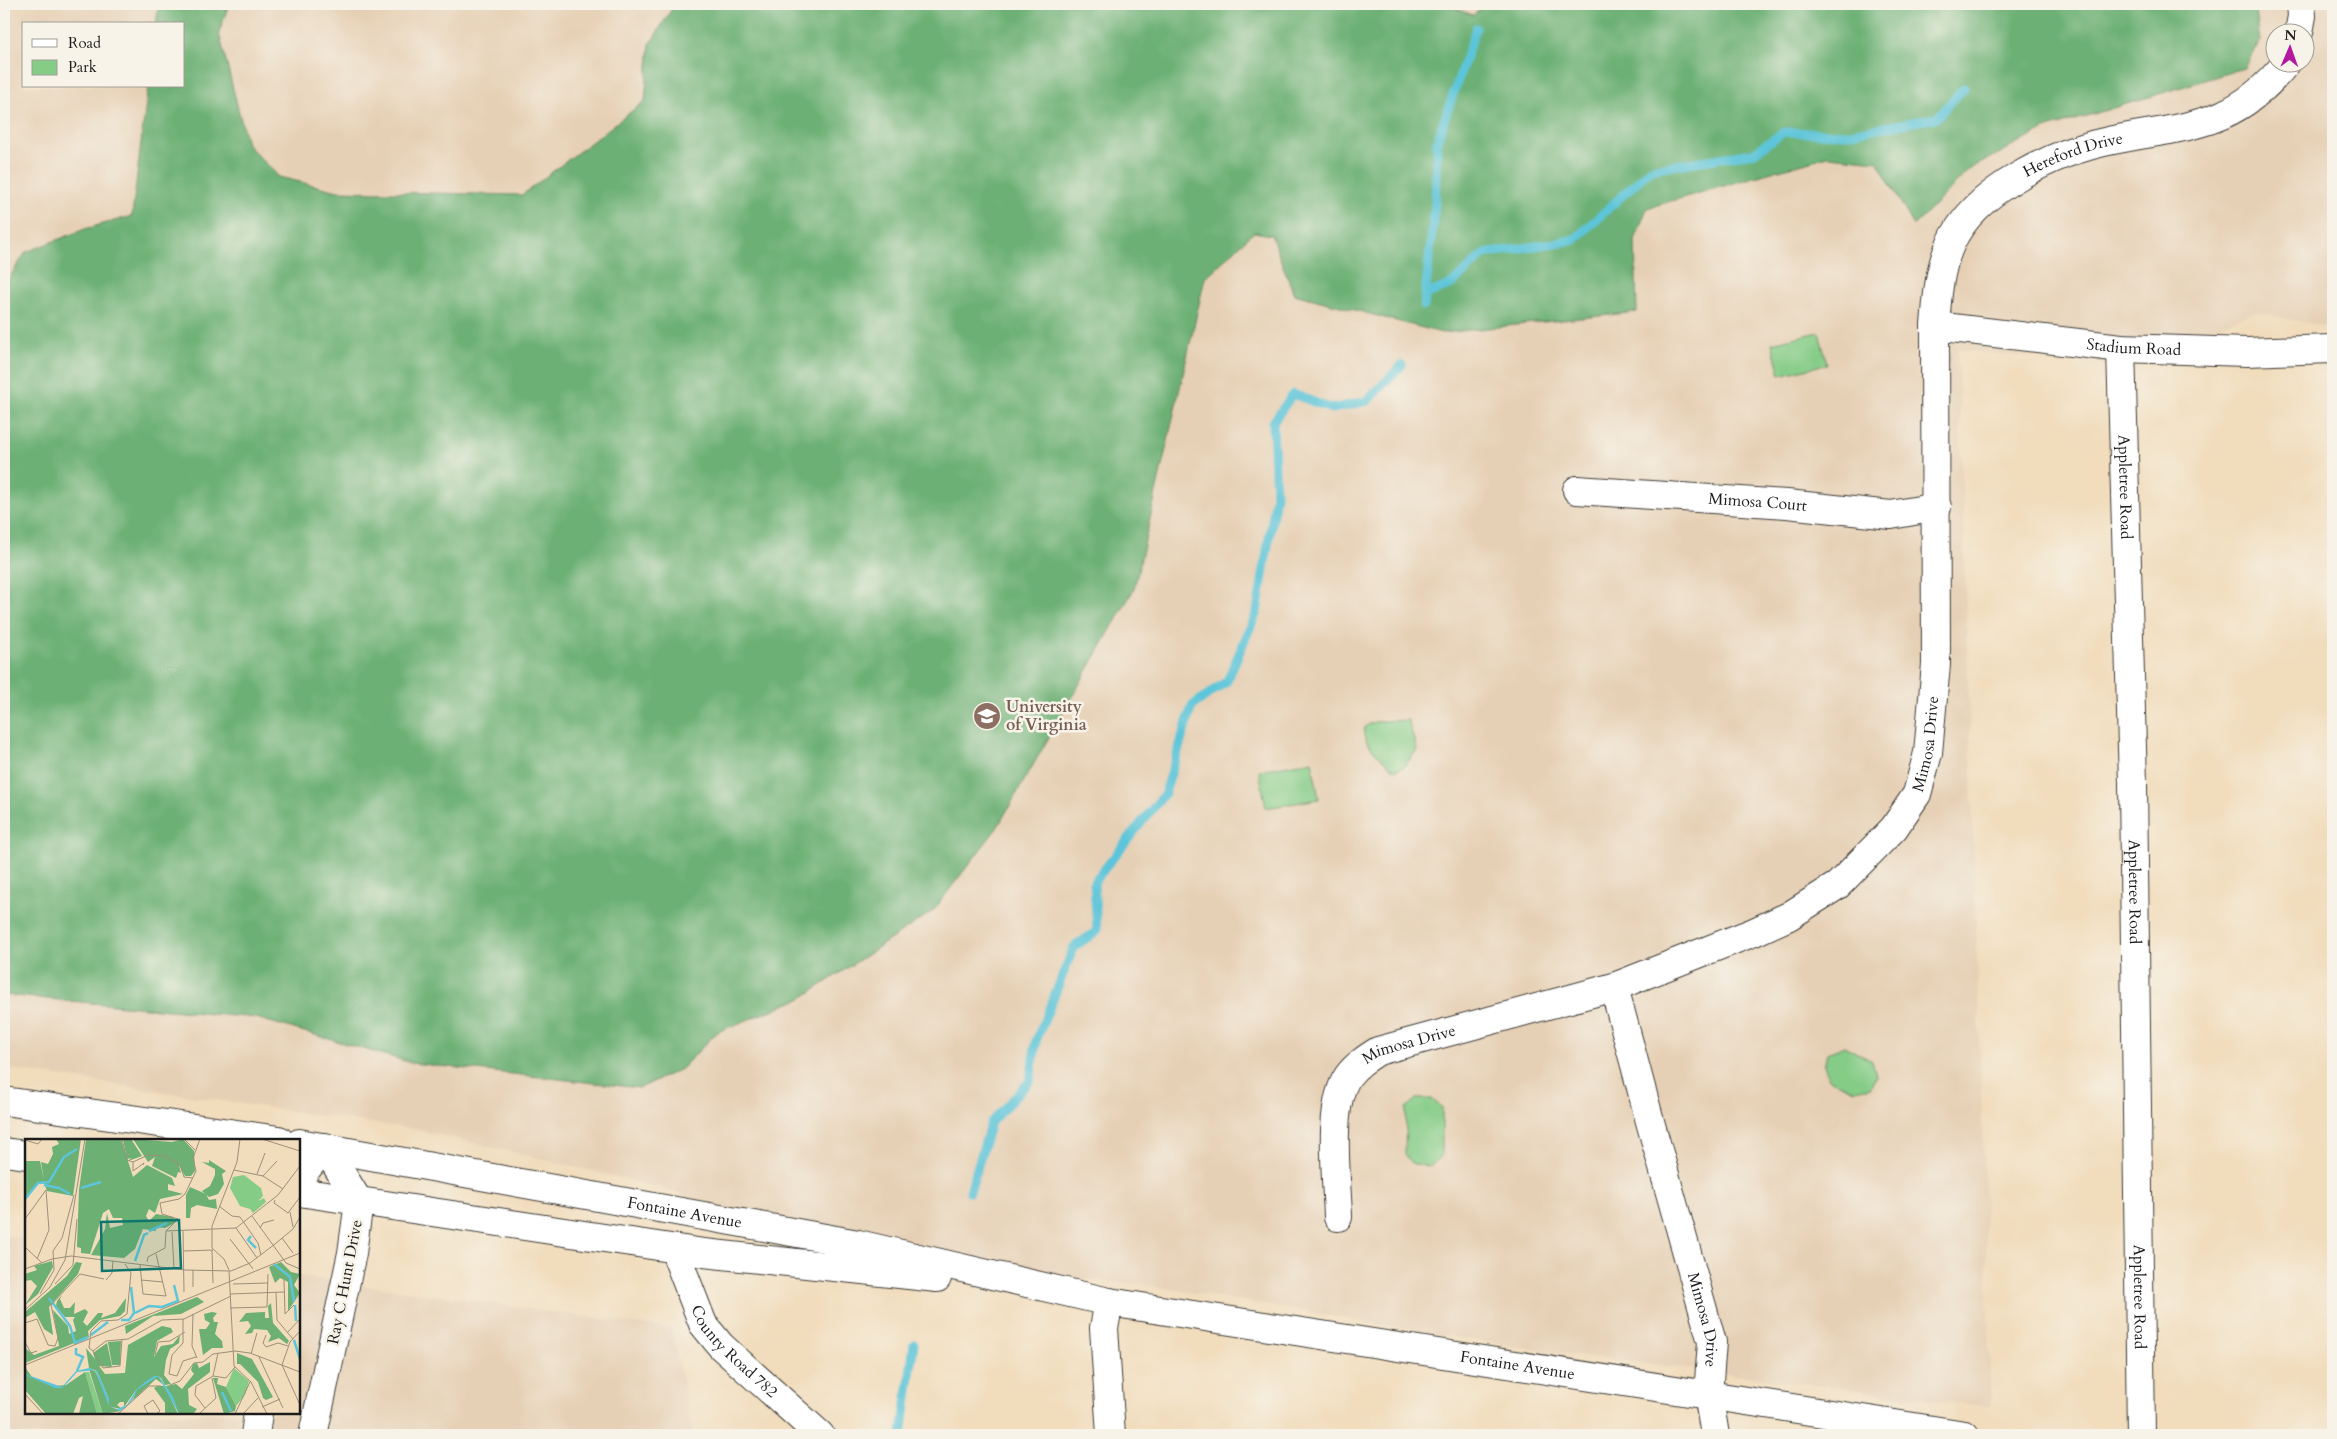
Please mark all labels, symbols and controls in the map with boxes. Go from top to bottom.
legend [22,22,185,88]
north arrow [2264,22,2314,72]
text: N [2284,26,2297,45]
text: Road [68,33,101,53]
text: Park [68,57,97,77]
street label: Hereford Drive [2019,127,2125,183]
street label: Stadium Road [2085,333,2182,361]
street label: Appletree Road [2112,434,2137,540]
street label: Mimosa Court [1708,488,1808,517]
street label: Mimosa Drive [1907,695,1944,794]
place label: University of Virginia [1006,696,1087,736]
school or university icon: University of Virginia [972,701,1002,731]
street label: Appletree Road [2123,839,2146,945]
street label: Mimosa Drive [1358,1019,1458,1070]
inset map [25,1139,300,1414]
street label: Fontaine Avenue [626,1192,744,1234]
street label: Ray C Hunt Drive [322,1218,368,1346]
street label: Appletree Road [2128,1244,2151,1350]
street label: Mimosa Drive [1682,1270,1723,1368]
street label: County Road 782 [686,1302,782,1403]
street label: Fontaine Avenue [1458,1346,1576,1385]

